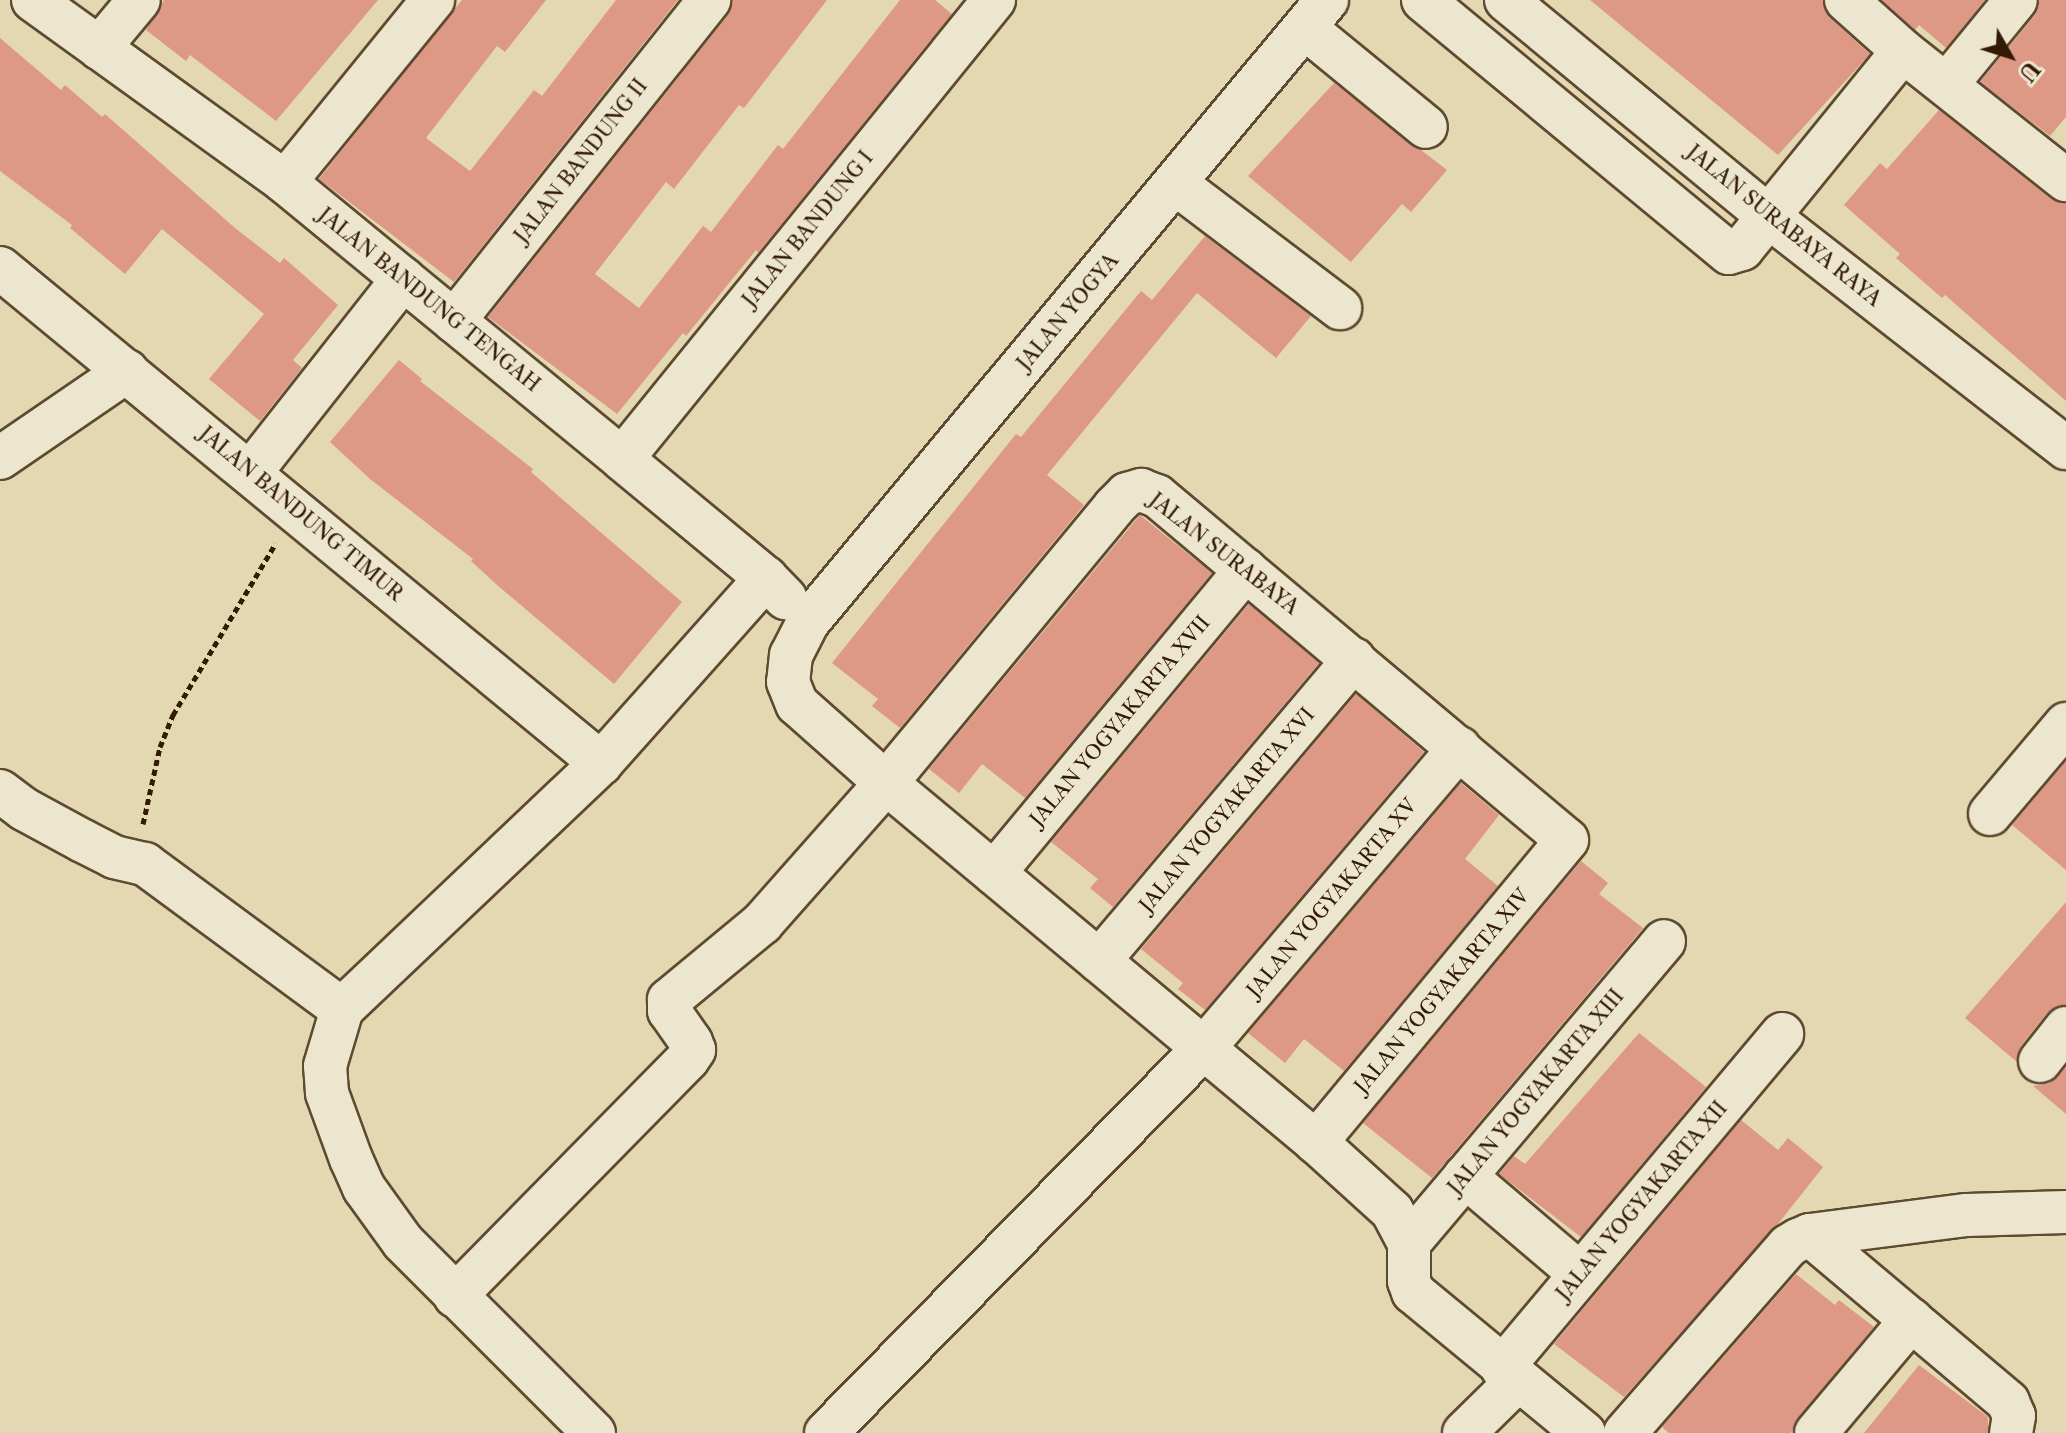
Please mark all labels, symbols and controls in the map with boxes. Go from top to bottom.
north arrow [1970,16,2050,96]
text: U [2013,56,2045,87]
street label: JALAN BANDUNG II [510,74,652,248]
street label: JALAN SURABAYA RAYA [1682,140,1886,312]
street label: JALAN BANDUNG I [738,146,878,312]
street label: JALAN BANDUNG TENGAH [313,203,545,397]
street label: JALAN YOGYA [1012,249,1124,375]
street label: JALAN BANDUNG TIMUR [194,422,408,606]
street label: JALAN SURABAYA [1145,488,1303,620]
street label: JALAN YOGYAKARTA XVII [1024,610,1216,832]
street label: JALAN YOGYAKARTA XVI [1134,702,1320,918]
street label: JALAN YOGYAKARTA XV [1241,793,1423,1003]
street label: JALAN YOGYAKARTA XIV [1349,883,1535,1099]
street label: JALAN YOGYAKARTA XIII [1443,984,1629,1200]
street label: JALAN YOGYAKARTA XII [1551,1096,1733,1306]

